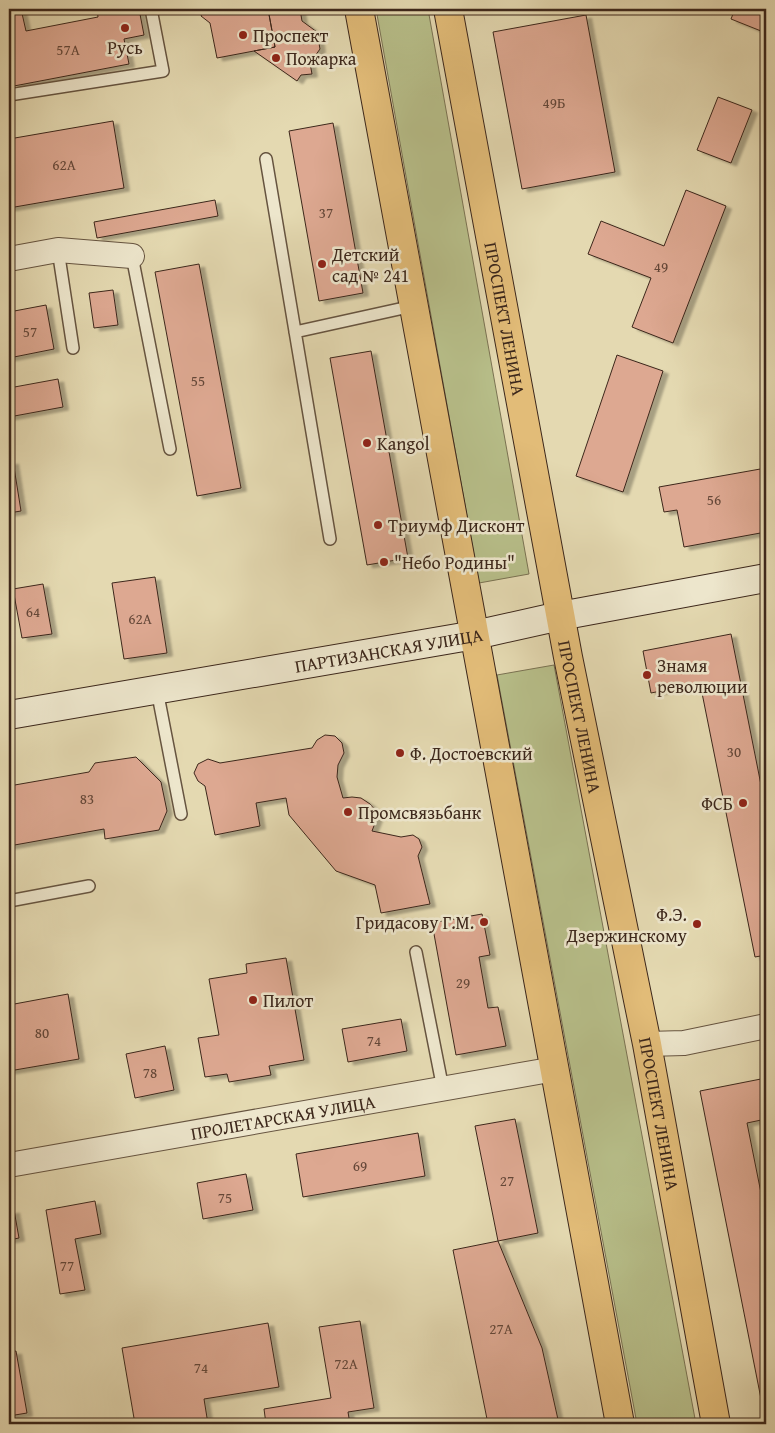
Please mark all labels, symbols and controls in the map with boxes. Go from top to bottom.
marker: Русь [119,22,131,34]
place label: Проспект [253,22,328,49]
marker: Проспект [237,29,249,41]
place label: Русь [107,34,143,61]
house number: 57А [56,39,80,60]
place label: Пожарка [286,45,357,72]
marker: Пожарка [270,52,282,64]
house number: 49Б [543,92,565,113]
house number: 62А [52,154,76,175]
house number: 37 [319,202,333,223]
street label: ПРОСПЕКТ ЛЕНИНА [478,240,533,398]
place label: Детский сад № 241 [331,241,409,289]
house number: 49 [654,256,668,277]
marker: Детский сад № 241 [316,258,328,270]
house number: 57 [23,321,37,342]
house number: 55 [191,370,205,391]
place label: Kangol [377,430,429,457]
marker: Kangol [361,437,373,449]
house number: 56 [707,489,721,510]
place label: Триумф Дисконт [388,512,525,539]
marker: Триумф Дисконт [372,519,384,531]
place label: "Небо Родины" [394,549,515,576]
marker: "Небо Родины" [378,556,390,568]
house number: 64 [26,601,40,622]
house number: 62А [128,608,152,629]
street label: ПАРТИЗАНСКАЯ УЛИЦА [293,620,485,679]
street label: ПРОСПЕКТ ЛЕНИНА [552,638,609,796]
place label: Знамя революции [657,652,748,700]
marker: Знамя революции [641,669,653,681]
place label: Ф. Достоевский [410,740,533,767]
house number: 30 [727,741,741,762]
marker: Ф. Достоевский [394,747,406,759]
house number: 83 [80,788,94,809]
place label: ФСБ [701,790,733,817]
marker: ФСБ [737,797,749,809]
place label: Промсвязьбанк [358,799,482,826]
marker: Промсвязьбанк [342,806,354,818]
place label: Ф.Э. Дзержинскому [566,901,687,949]
place label: Гридасову Г.М. [356,909,474,936]
marker: Гридасову Г.М. [478,916,490,928]
marker: Ф.Э. Дзержинскому [691,918,703,930]
house number: 29 [456,972,470,993]
place label: Пилот [263,987,313,1014]
marker: Пилот [247,994,259,1006]
house number: 80 [35,1022,49,1043]
house number: 74 [367,1030,381,1051]
street label: ПРОСПЕКТ ЛЕНИНА [632,1035,687,1193]
house number: 78 [143,1062,157,1083]
street label: ПРОЛЕТАРСКАЯ УЛИЦА [188,1087,377,1146]
house number: 69 [353,1155,367,1176]
house number: 27 [500,1170,514,1191]
house number: 75 [218,1187,232,1208]
house number: 77 [60,1255,74,1276]
house number: 27А [489,1318,513,1339]
house number: 72А [334,1353,358,1374]
house number: 74 [194,1357,208,1378]

